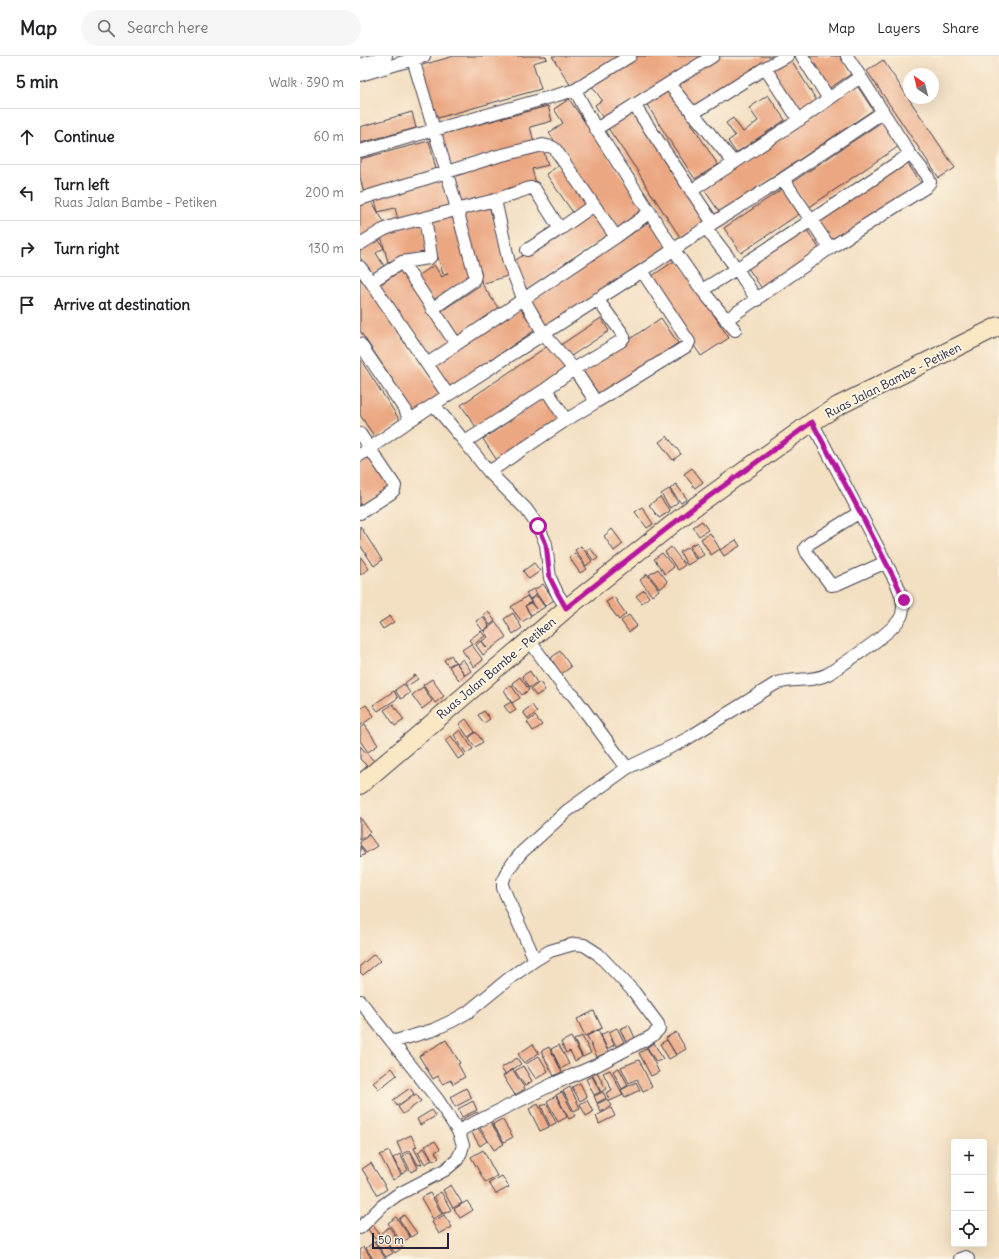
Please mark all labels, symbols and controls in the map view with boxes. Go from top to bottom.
search box [81,10,361,46]
text: Map [20,16,57,40]
icon: search [95,17,117,39]
text: Search here [127,18,208,37]
text: Map [828,19,855,37]
text: Layers [877,19,920,37]
text: Share [942,19,979,37]
north arrow [903,68,939,104]
text: 5 min [16,71,58,93]
text: Walk · 390 m [269,74,344,91]
icon: ahead [16,126,38,148]
text: Continue [54,127,115,146]
text: 60 m [313,128,344,145]
text: Turn left [54,175,109,194]
icon: left [16,182,38,204]
text: 200 m [305,184,344,201]
text: Ruas Jalan Bambe - Petiken [54,194,217,211]
icon: right [16,238,38,260]
text: Turn right [54,239,119,258]
text: 130 m [308,240,344,257]
icon: arrive [16,294,38,316]
text: Arrive at destination [54,295,190,314]
street label: Ruas Jalan Bambe - Petiken [823,339,964,421]
route start [529,517,547,535]
route end [895,591,913,609]
street label: Ruas Jalan Bambe - Petiken [434,614,559,722]
map controls [951,1139,987,1247]
button: + [951,1139,987,1175]
button: − [951,1175,987,1211]
button: locate [951,1211,987,1247]
scale bar [372,1231,449,1250]
text: 50 m [378,1233,404,1247]

